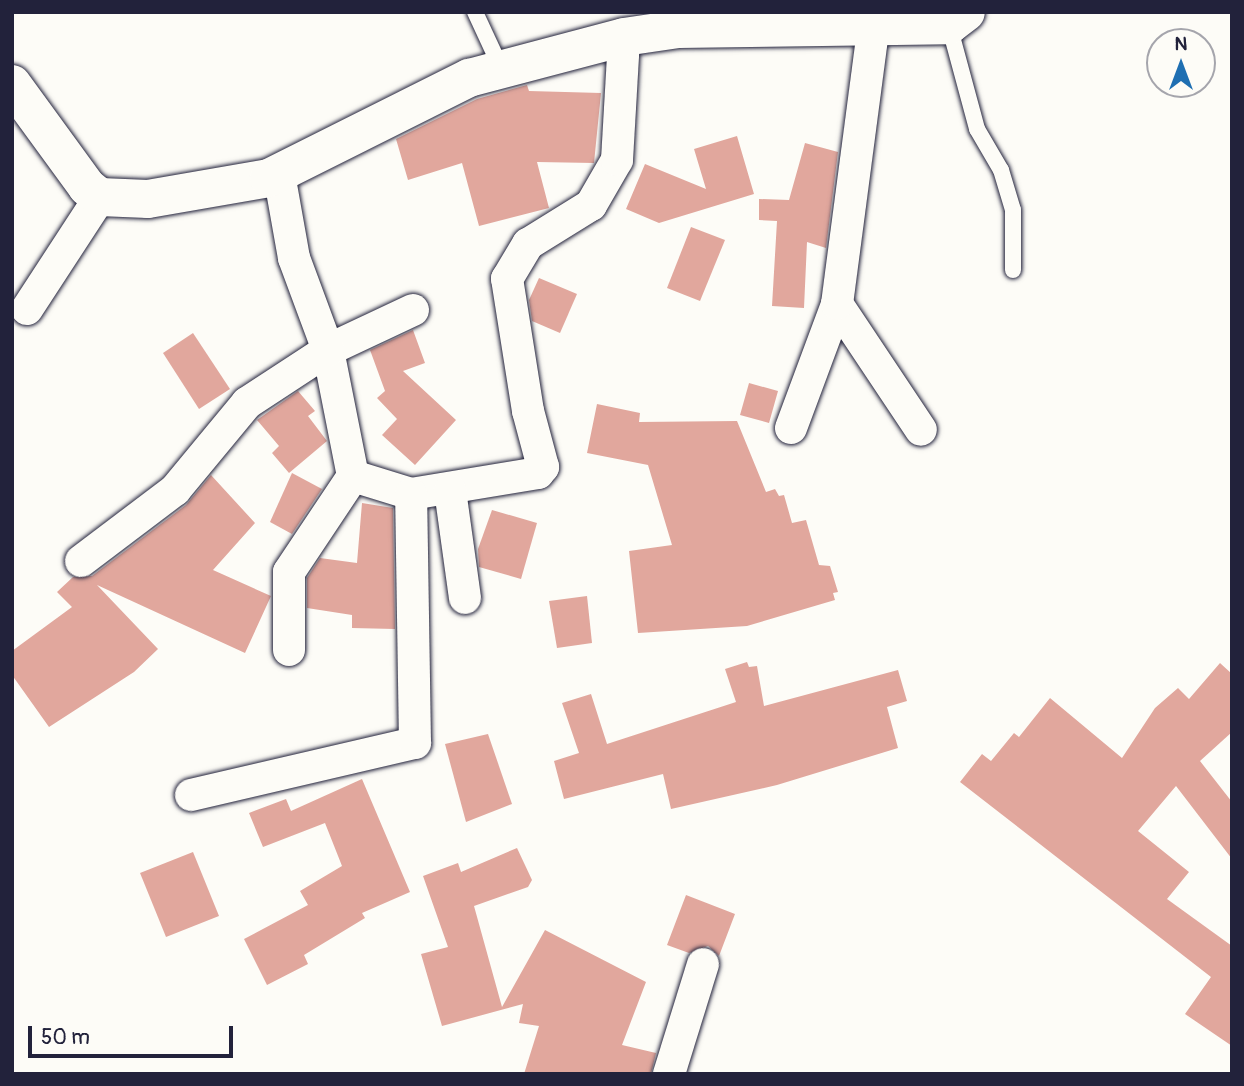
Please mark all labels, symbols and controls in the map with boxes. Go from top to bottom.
north arrow [1146,28,1216,98]
text: N [1175,32,1187,56]
scale bar [32,1012,236,1056]
text: 50 m [41,1024,90,1051]

